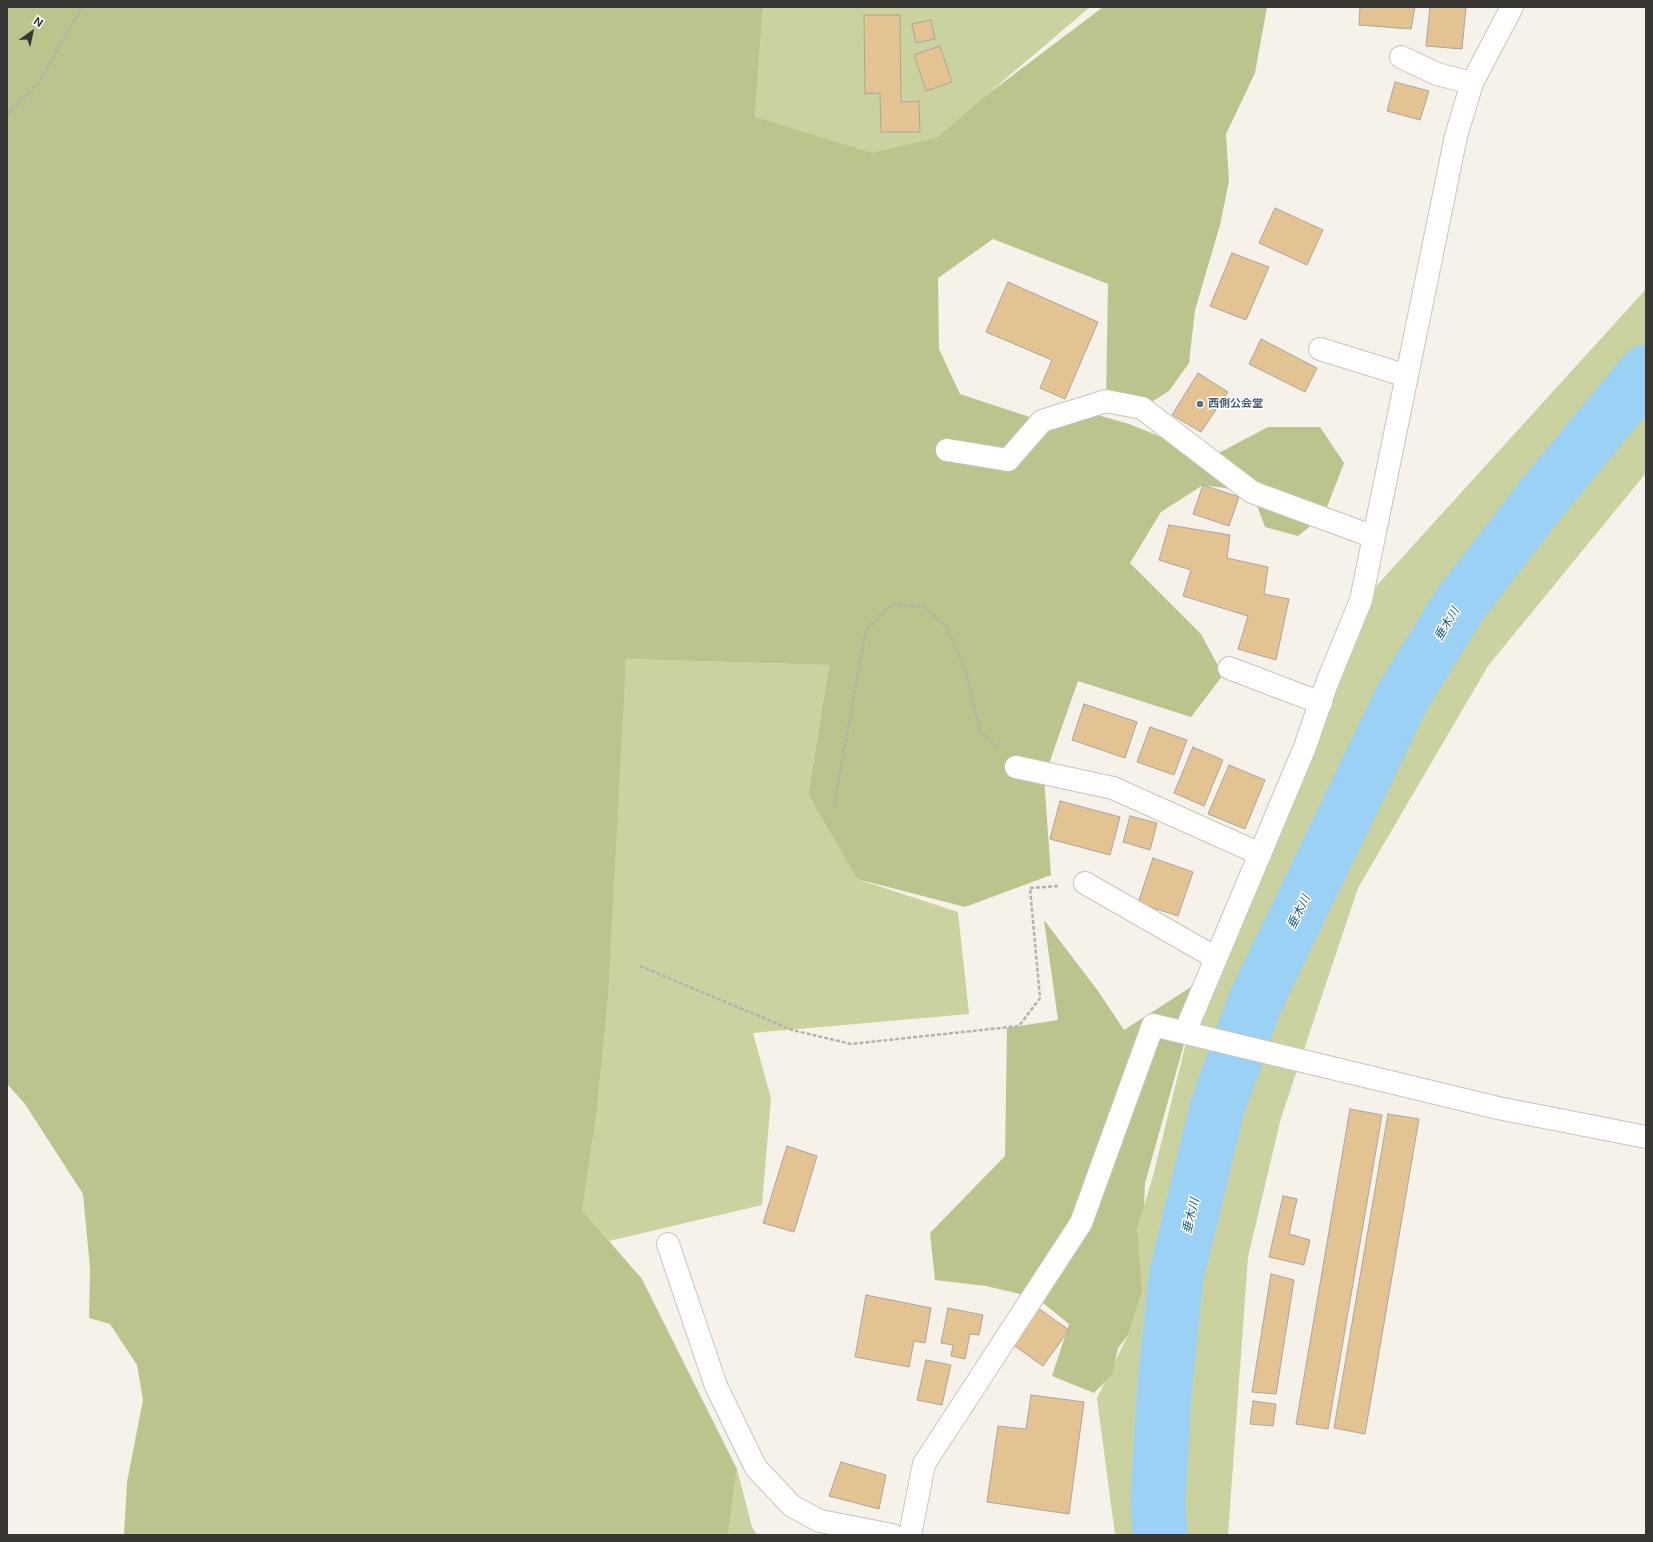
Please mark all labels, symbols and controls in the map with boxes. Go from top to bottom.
north arrow [12,12,52,52]
text: N [31,14,46,30]
place label: 西側公会堂 [1208,397,1263,411]
marker: 西側公会堂 [1195,399,1205,409]
water label: 垂木川 [1432,605,1462,643]
water label: 垂木川 [1285,893,1313,931]
water label: 垂木川 [1180,1197,1202,1235]

